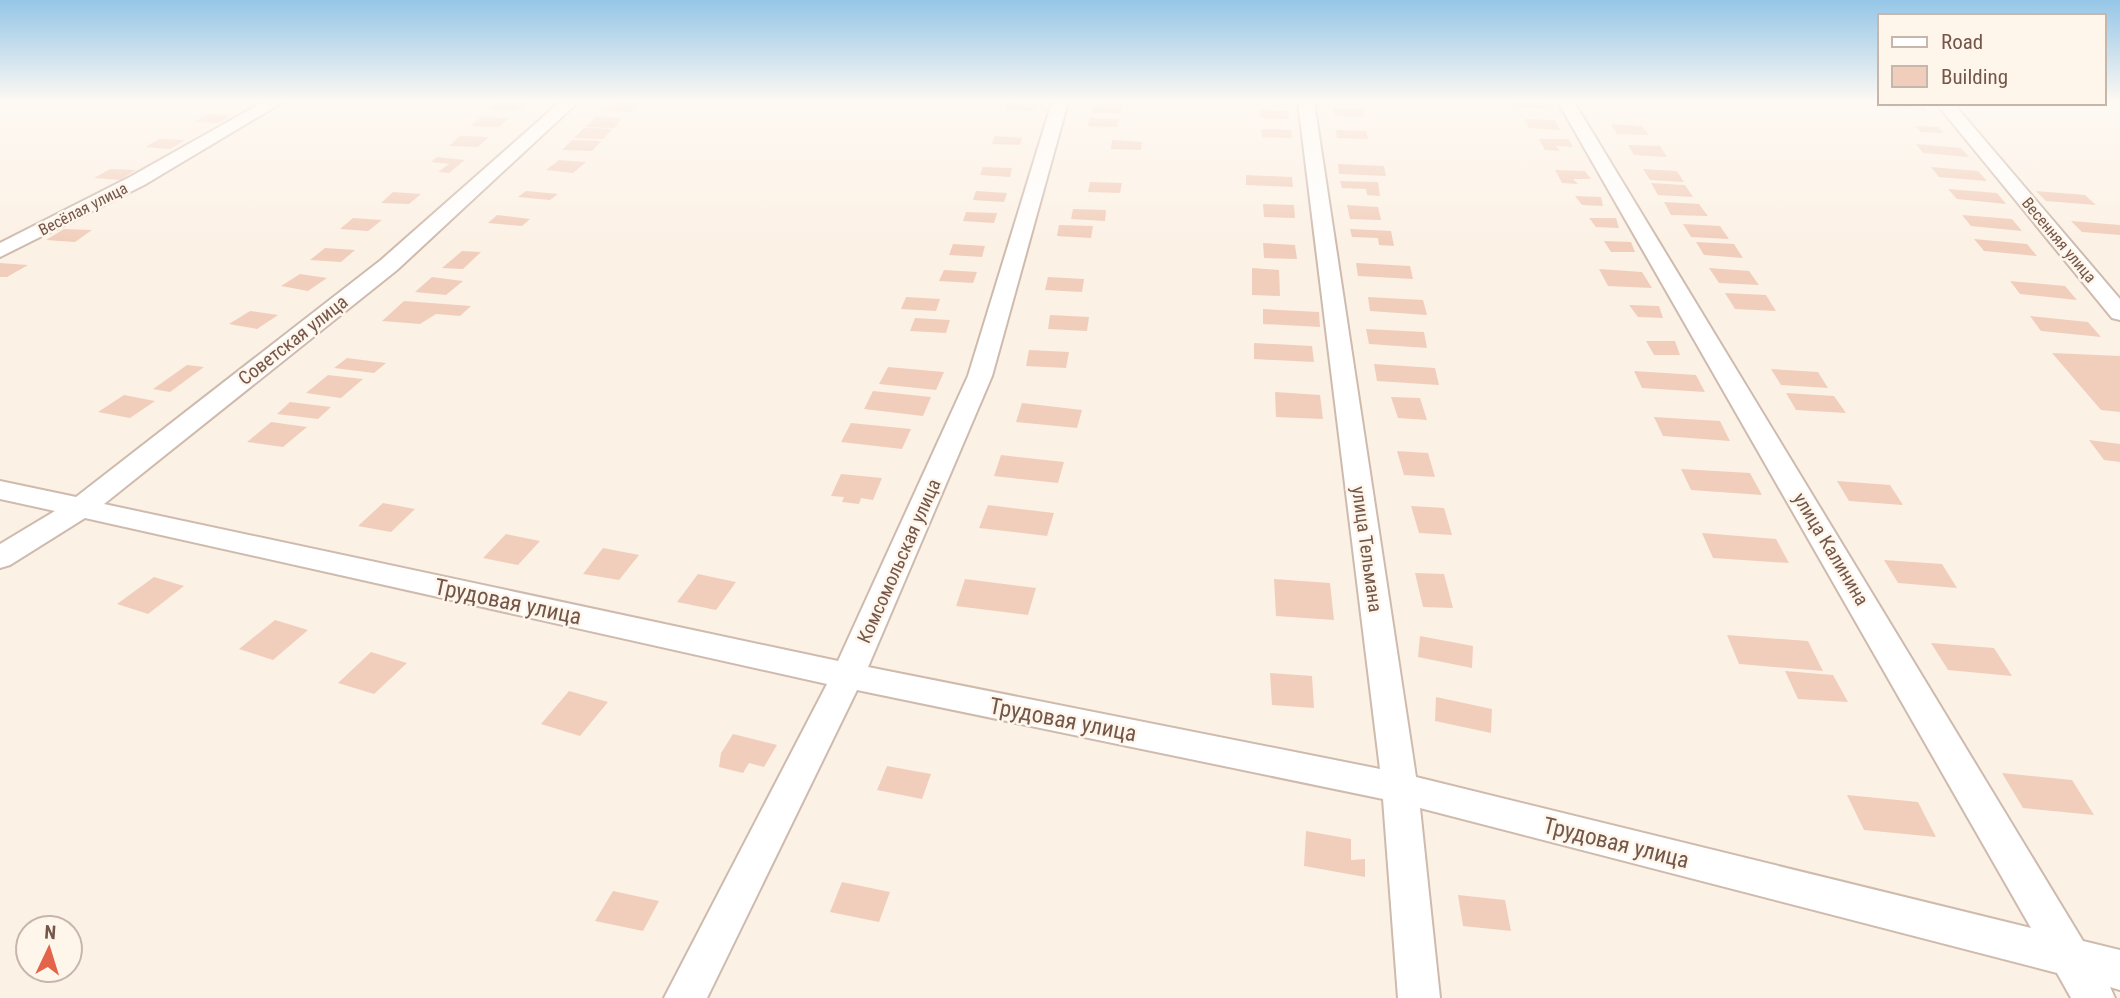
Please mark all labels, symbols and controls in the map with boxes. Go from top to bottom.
legend [1878,14,2106,105]
text: Road [1941,30,1983,54]
text: Building [1941,65,2008,89]
street label: Весёлая улица [35,179,131,239]
street label: Весенняя улица [2018,194,2100,286]
street label: Советская улица [234,290,352,390]
street label: Комсомольская улица [852,475,946,647]
street label: улица Тельмана [1347,485,1387,613]
street label: улица Калинина [1788,488,1874,610]
street label: Трудовая улица [432,573,584,631]
street label: Трудовая улица [987,692,1139,748]
street label: Трудовая улица [1540,812,1692,874]
north arrow [14,914,84,984]
text: N [44,921,57,944]

